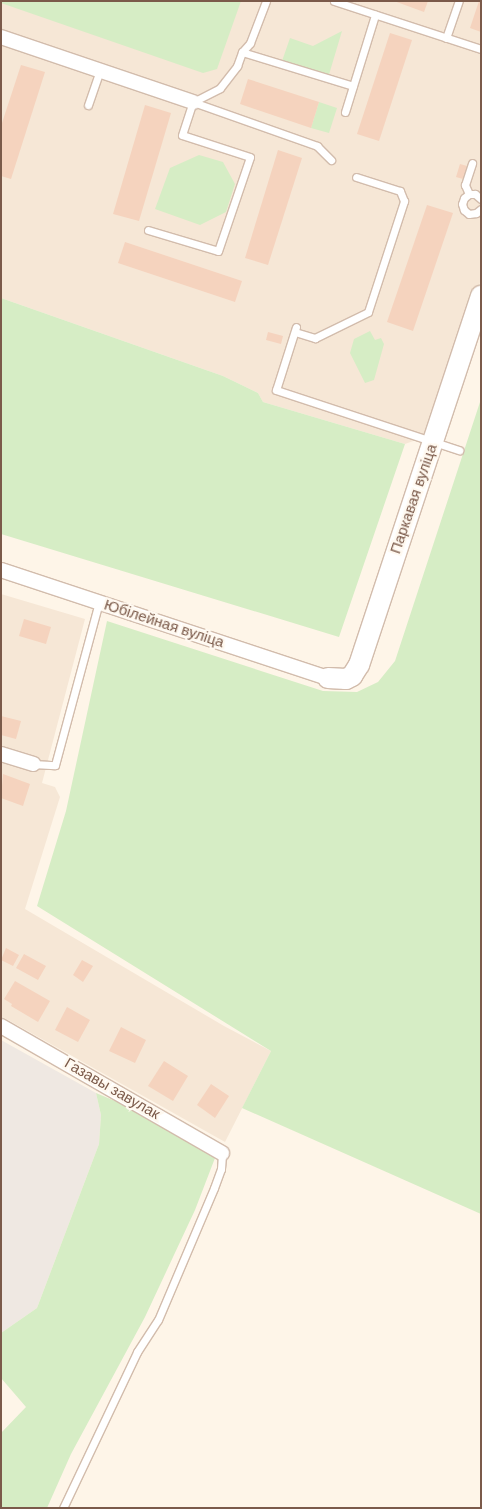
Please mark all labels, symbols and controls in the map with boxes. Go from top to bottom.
street label: Паркавая вуліца [387,442,441,556]
street label: Юбілейная вуліца [102,596,226,652]
street label: Газавы завулак [61,1054,163,1124]

